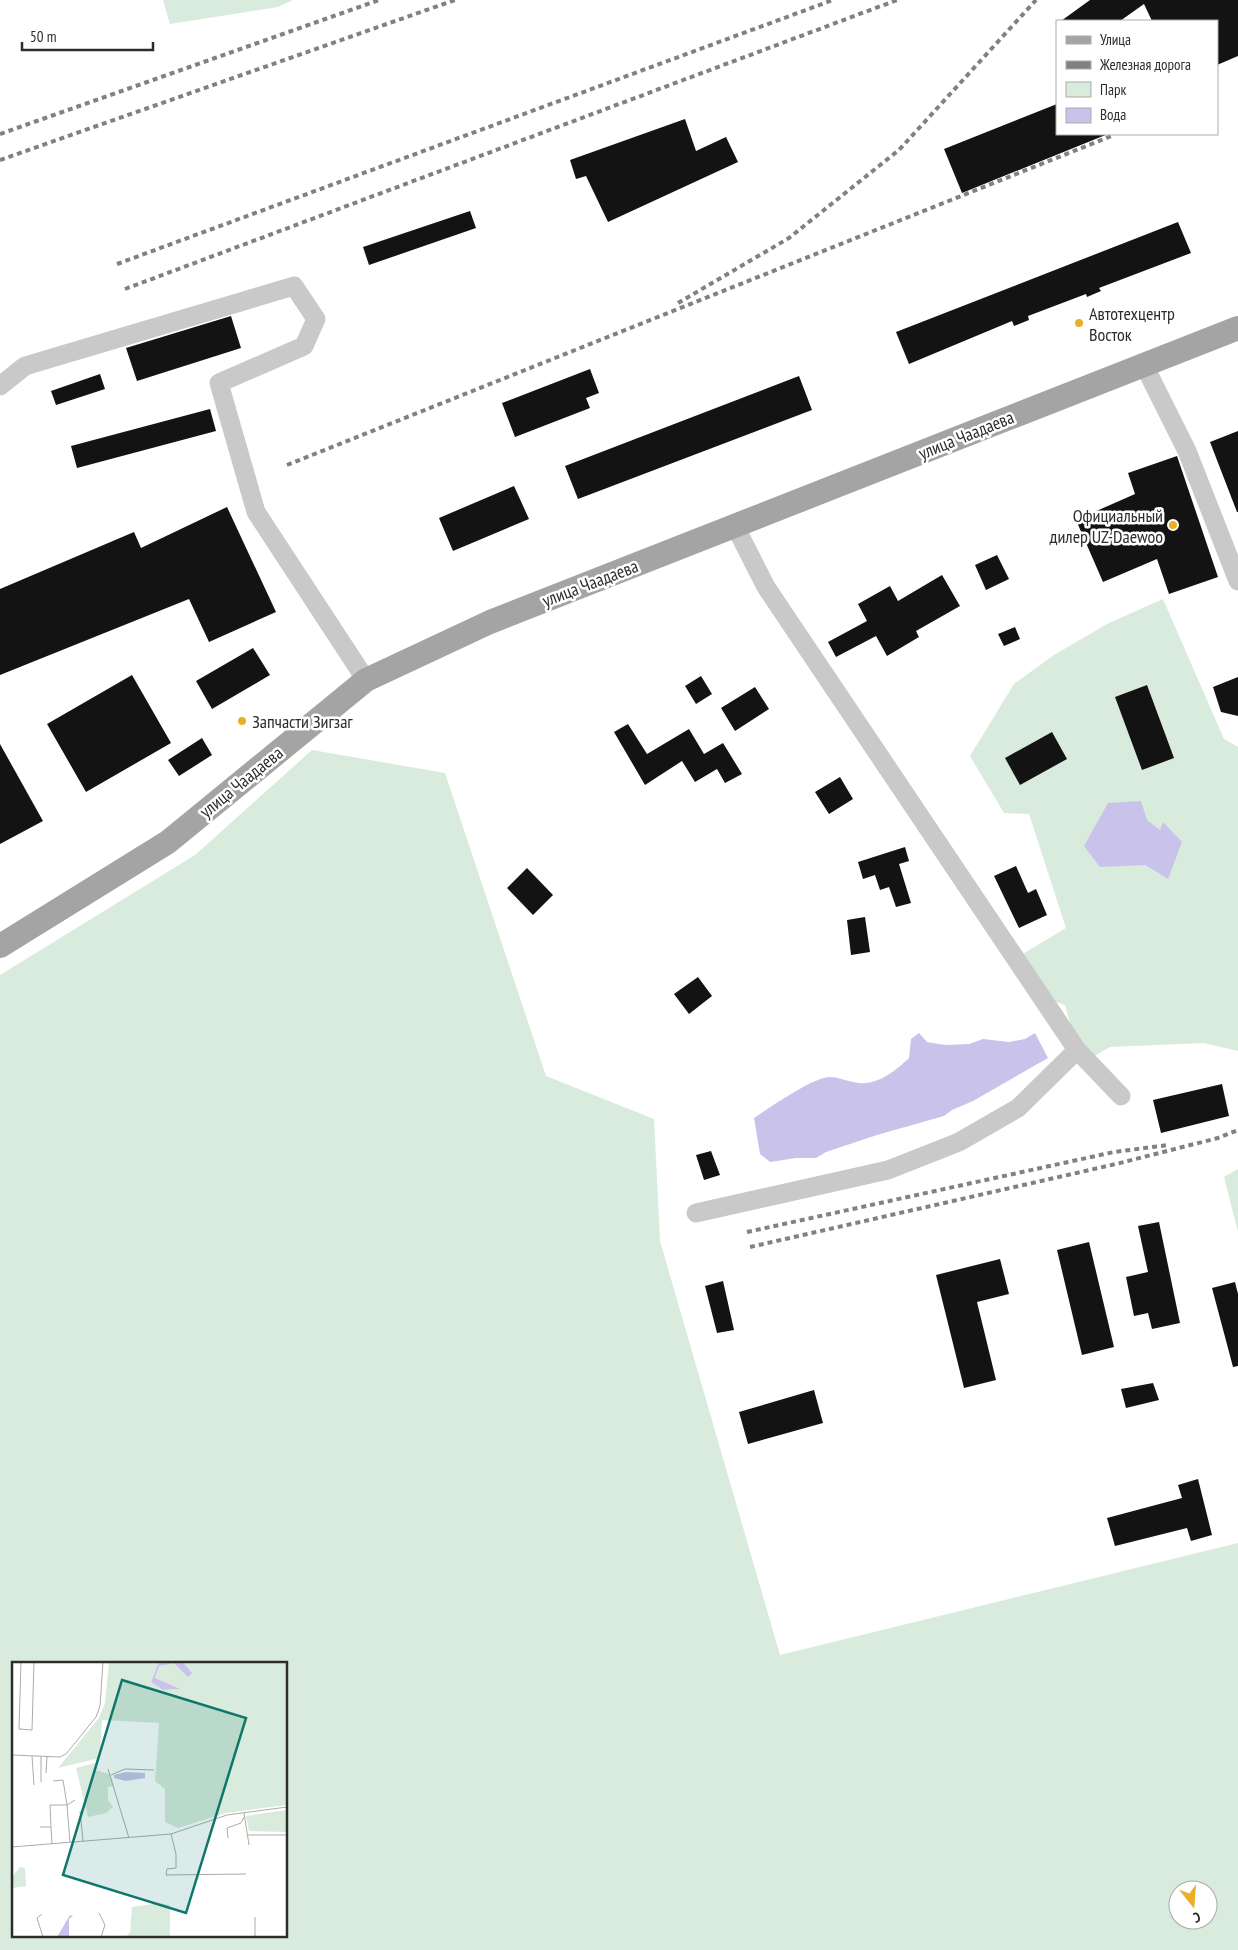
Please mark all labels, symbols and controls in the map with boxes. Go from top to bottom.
scale bar [22,20,154,52]
legend [1056,20,1218,135]
text: 50 m [30,27,56,46]
text: Улица [1100,30,1131,49]
text: Железная дорога [1099,55,1191,74]
text: Парк [1100,80,1126,99]
text: Вода [1100,105,1126,124]
place label: Автотехцентр Восток [1089,302,1175,346]
marker: Автотехцентр Восток [1073,317,1085,329]
street label: улица Чаадаева [915,405,1017,465]
place label: Официальный дилер UZ-Daewoo [1050,504,1163,548]
marker: Официальный дилер UZ-Daewoo [1167,519,1179,531]
street label: улица Чаадаева [539,554,641,612]
place label: Запчасти Зигзаг [252,710,353,733]
marker: Запчасти Зигзаг [236,715,248,727]
street label: улица Чаадаева [195,741,287,823]
inset map [12,1662,288,1938]
north arrow [1168,1880,1218,1930]
text: С [1191,1908,1202,1927]

